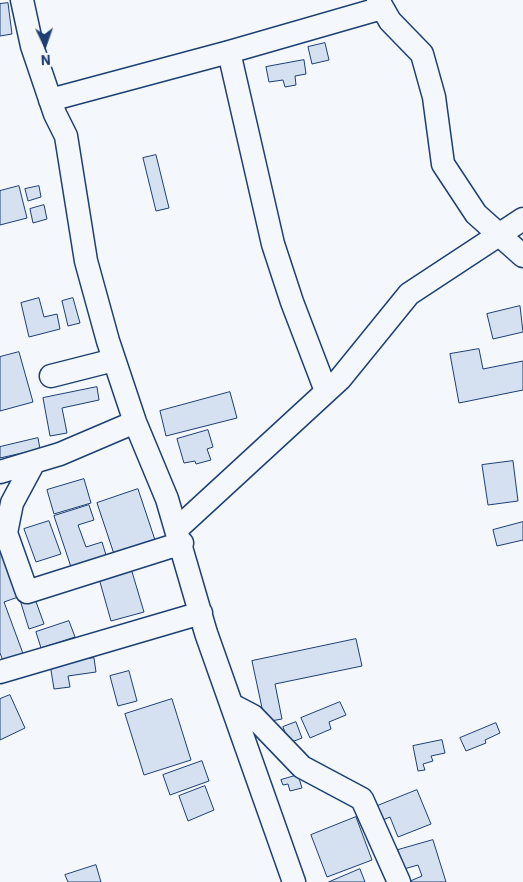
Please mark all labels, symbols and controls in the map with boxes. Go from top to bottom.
north arrow [20,20,70,70]
text: N [40,51,51,69]

